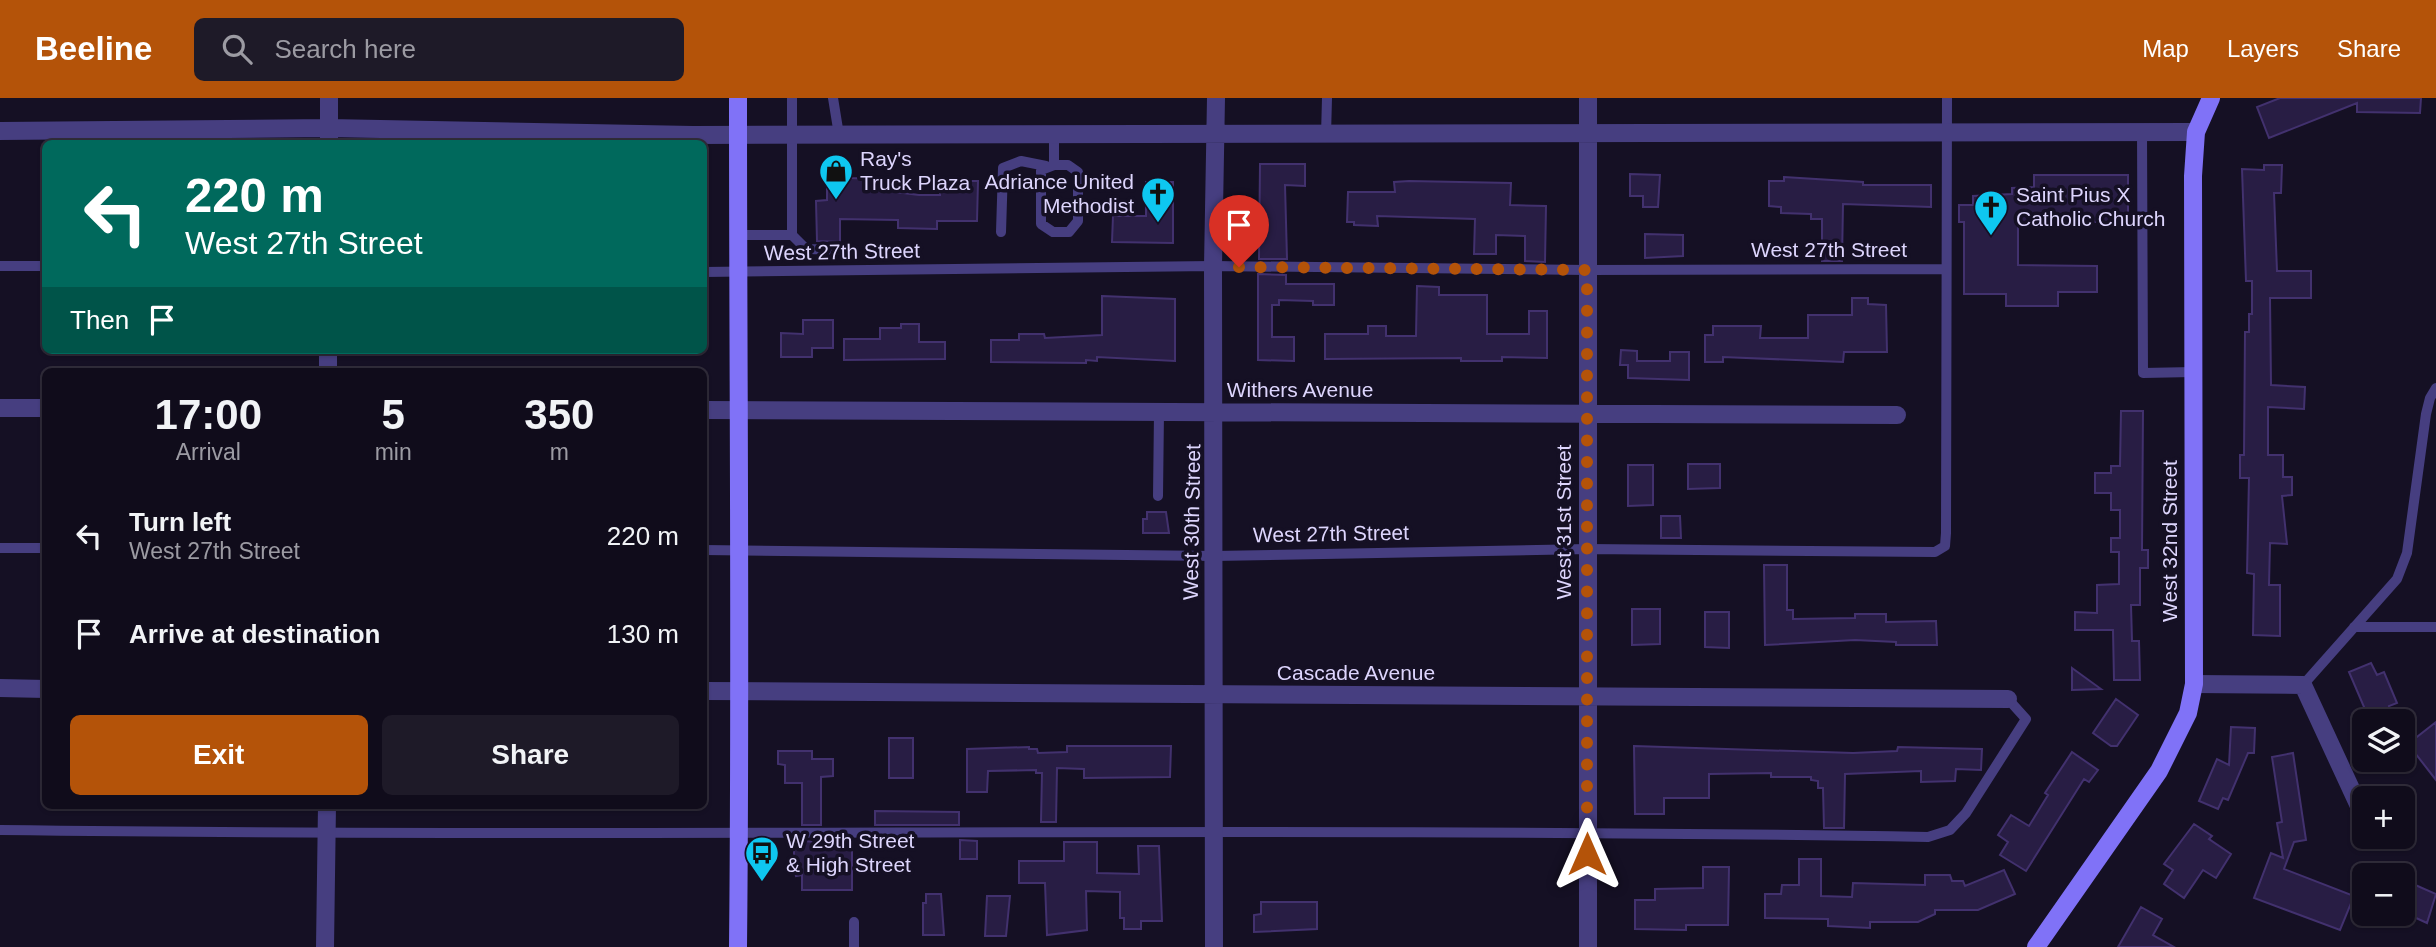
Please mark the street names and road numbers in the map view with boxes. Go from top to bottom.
street label: West 27th Street [1751,238,1907,261]
street label: West 27th Street [764,239,920,264]
street label: Withers Avenue [1227,378,1373,401]
street label: West 30th Street [1179,444,1204,600]
street label: West 31st Street [1552,444,1575,599]
street label: West 32nd Street [2158,460,2181,622]
street label: West 27th Street [1253,521,1409,546]
street label: Cascade Avenue [1277,661,1435,684]

